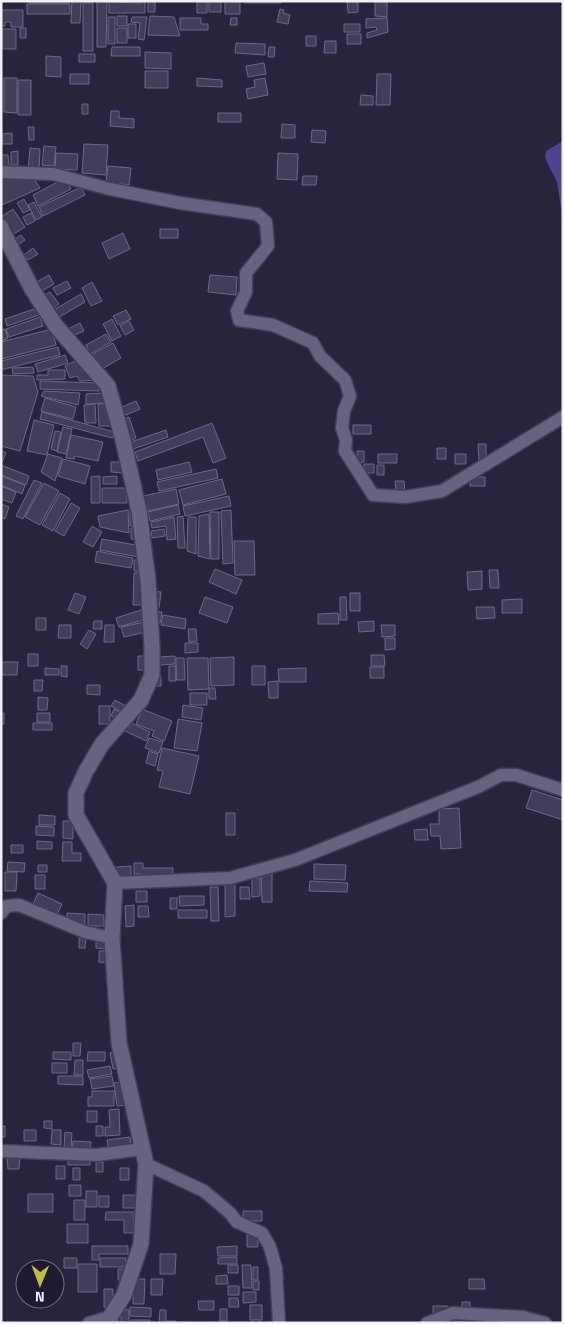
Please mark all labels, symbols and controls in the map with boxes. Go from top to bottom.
north arrow [15,1259,65,1309]
text: N [35,1287,45,1308]

